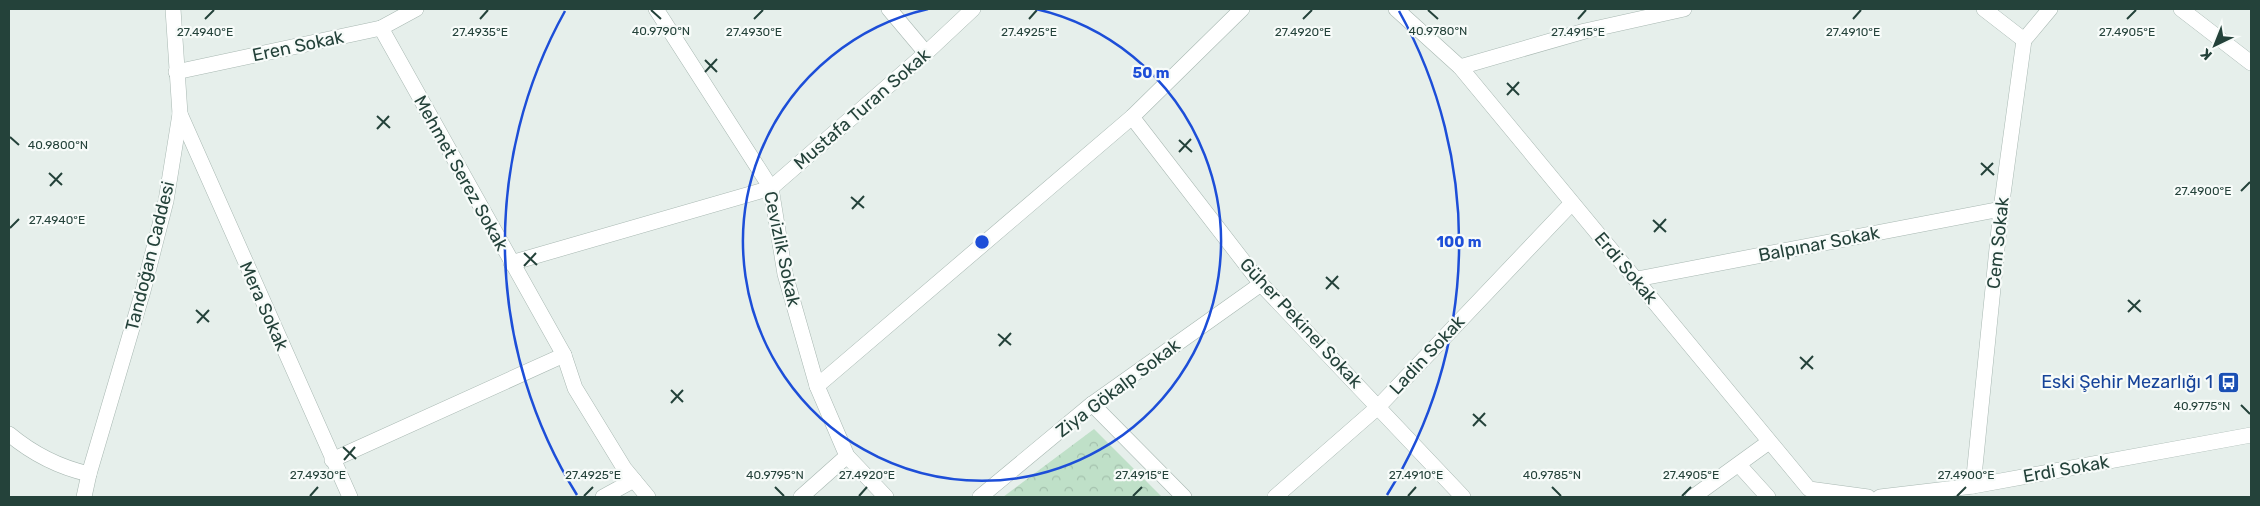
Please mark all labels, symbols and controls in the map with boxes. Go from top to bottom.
north arrow [2190,20,2240,70]
text: 40.9790°N [632,24,690,38]
text: 40.9780°N [1409,24,1467,38]
text: 27.4940°E [177,25,233,39]
street label: Eren Sokak [250,25,346,66]
text: 27.4935°E [452,25,508,39]
text: 27.4930°E [726,25,782,39]
text: 27.4925°E [1001,25,1057,39]
text: 27.4920°E [1275,25,1331,39]
text: 27.4915°E [1551,25,1605,39]
text: 27.4910°E [1826,25,1880,39]
text: 27.4905°E [2099,25,2155,39]
street label: Mustafa Turan Sokak [789,43,935,174]
text: K [2197,44,2216,64]
text: 50 m [1133,64,1169,82]
street label: Mehmet Serez Sokak [409,91,513,255]
text: 40.9800°N [28,138,88,152]
street label: Tandoğan Caddesi [121,179,179,333]
text: 27.4900°E [2175,184,2231,198]
street label: Cevizlik Sokak [759,189,805,309]
street label: Cem Sokak [1982,195,2014,290]
text: 27.4940°E [29,213,85,227]
street label: Balpınar Sokak [1757,221,1882,267]
street label: Erdi Sokak [1590,228,1663,309]
centre of rings [973,233,991,251]
text: 100 m [1437,233,1481,251]
street label: Güher Pekinel Sokak [1235,253,1367,393]
street label: Mera Sokak [235,258,294,355]
street label: Ladin Sokak [1385,310,1470,399]
street label: Ziya Gökalp Sokak [1051,334,1185,442]
bus stop icon: Eski Şehir Mezarlığı 1 [2217,370,2241,394]
place label: Eski Şehir Mezarlığı 1 [2041,371,2213,393]
text: 40.9775°N [2174,399,2230,413]
street label: Erdi Sokak [2021,450,2111,487]
text: 27.4930°E [290,468,346,482]
text: 27.4925°E [565,468,621,482]
text: 40.9795°N [746,468,804,482]
text: 27.4920°E [839,468,895,482]
text: 27.4915°E [1115,468,1169,482]
text: 27.4910°E [1389,468,1443,482]
text: 40.9785°N [1523,468,1581,482]
text: 27.4905°E [1663,468,1719,482]
text: 27.4900°E [1938,468,1994,482]

